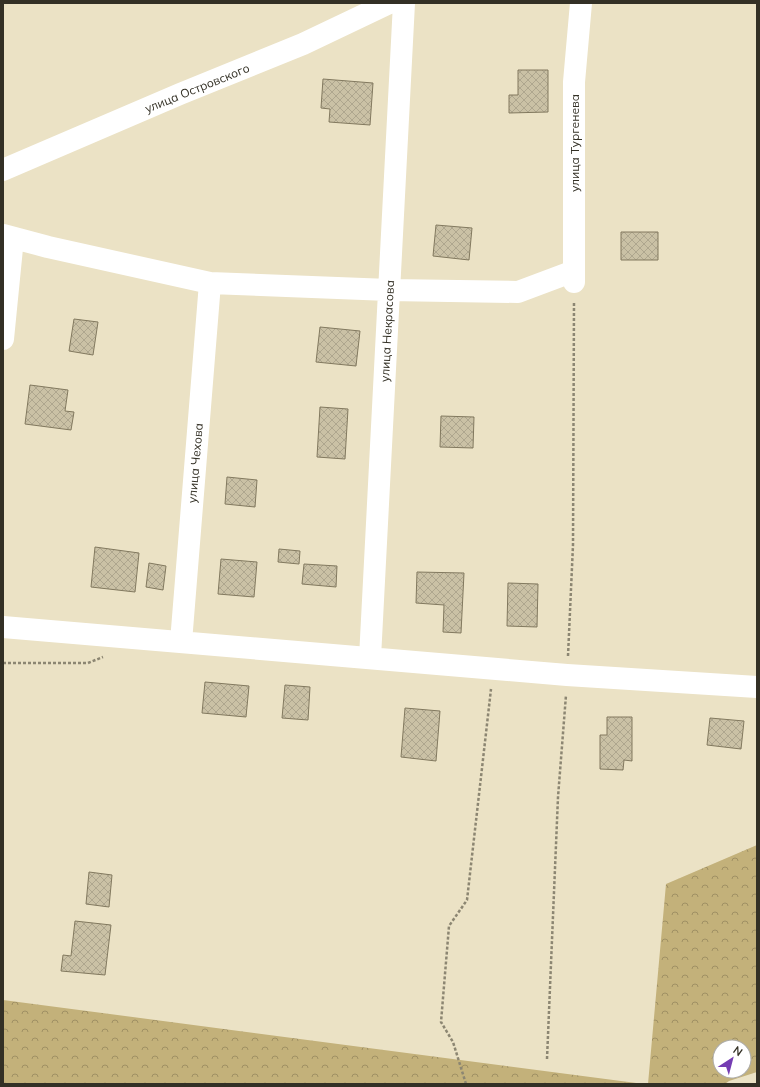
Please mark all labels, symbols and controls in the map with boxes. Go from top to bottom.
street label: улица Островского [142,60,252,116]
street label: улица Тургенева [567,94,582,192]
street label: улица Некрасова [377,280,397,382]
street label: улица Чехова [184,422,206,504]
north arrow [712,1039,752,1079]
text: N [730,1043,745,1059]

